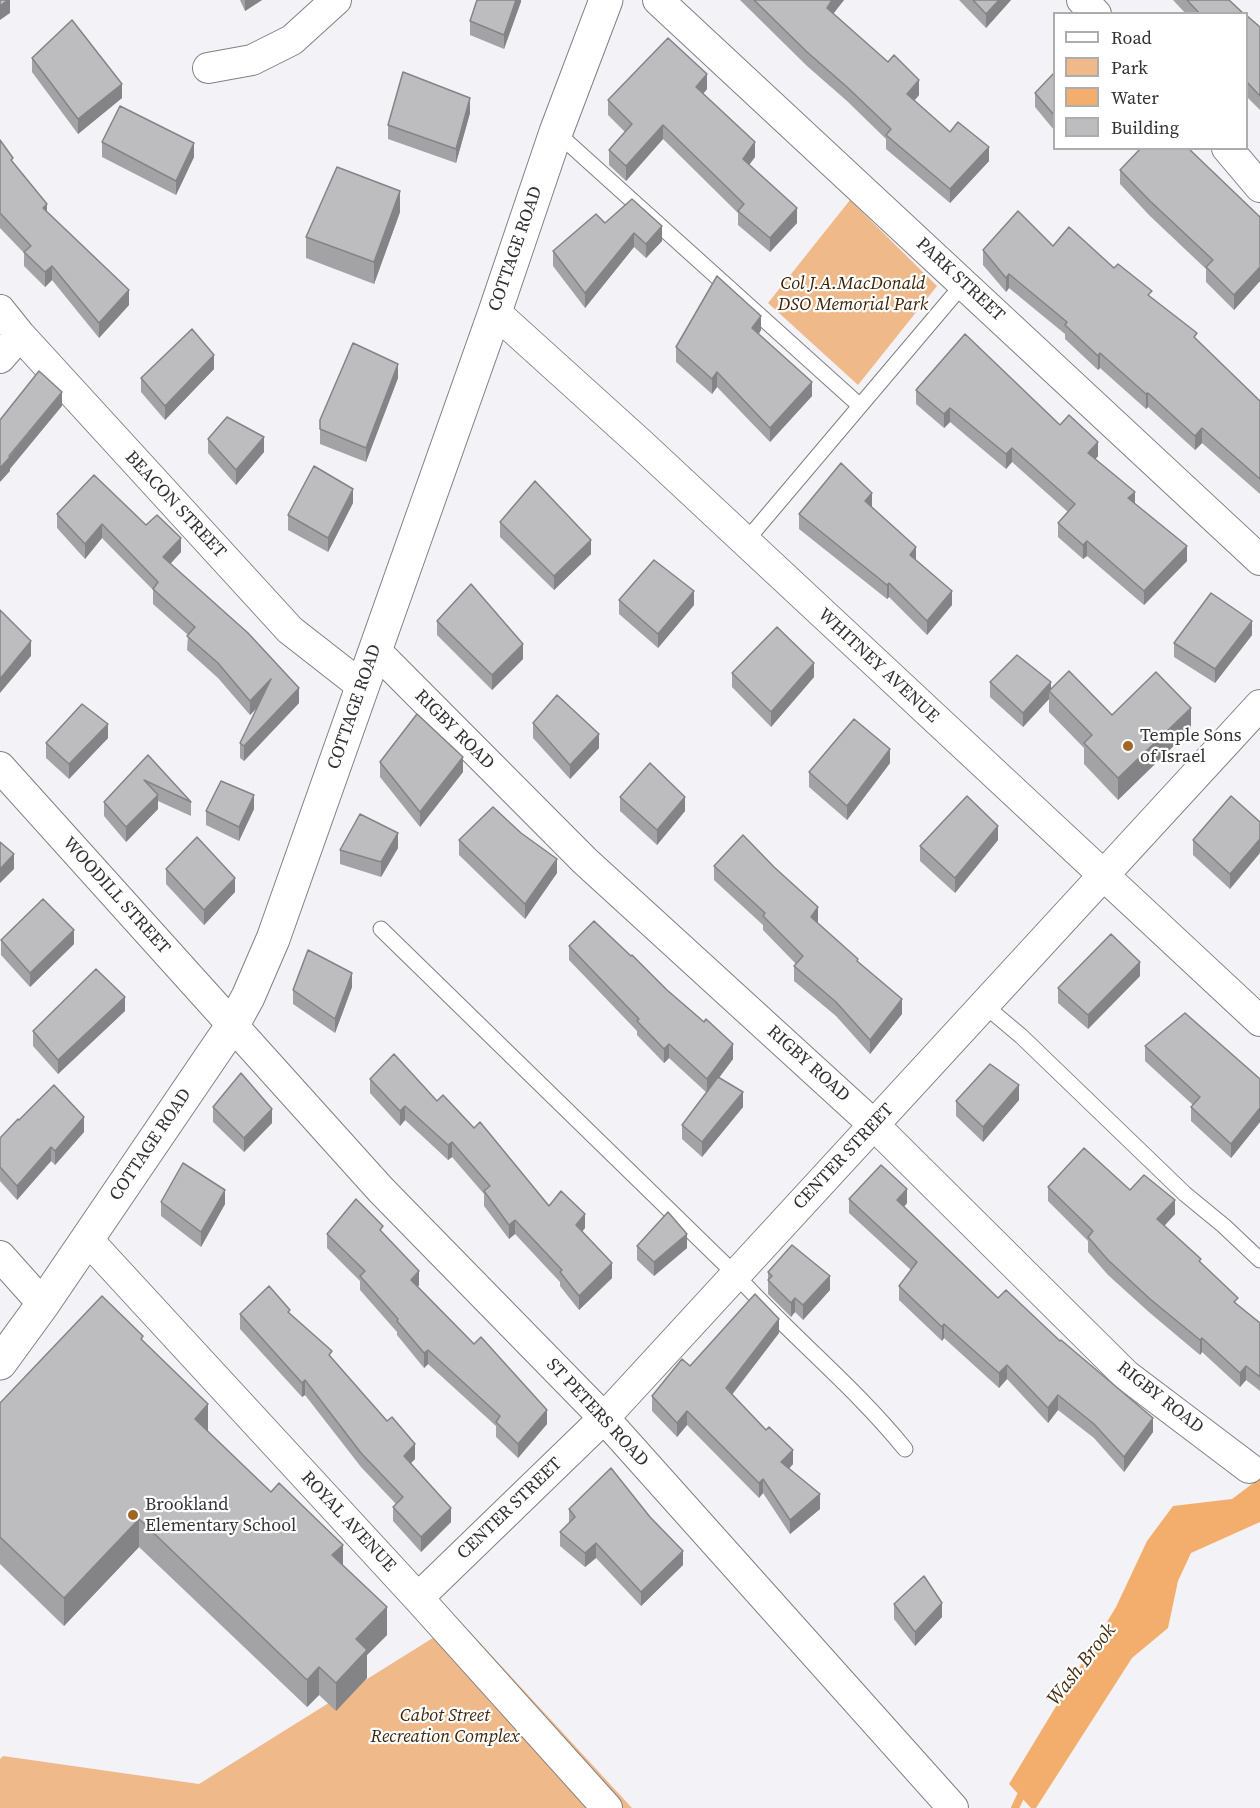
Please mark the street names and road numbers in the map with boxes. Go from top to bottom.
street label: COTTAGE ROAD [484,184,548,314]
street label: PARK STREET [911,233,1009,327]
street label: BEACON STREET [120,447,230,563]
street label: WHITNEY AVENUE [813,604,943,728]
street label: COTTAGE ROAD [323,642,387,772]
street label: RIGBY ROAD [410,686,498,774]
street label: WOODILL STREET [58,833,174,959]
street label: RIGBY ROAD [762,1021,854,1107]
street label: COTTAGE ROAD [105,1085,197,1205]
street label: CENTER STREET [789,1099,899,1215]
street label: ST PETERS ROAD [541,1354,653,1472]
street label: RIGBY ROAD [1112,1357,1208,1439]
street label: CENTER STREET [453,1454,567,1564]
street label: ROYAL AVENUE [296,1467,400,1577]

